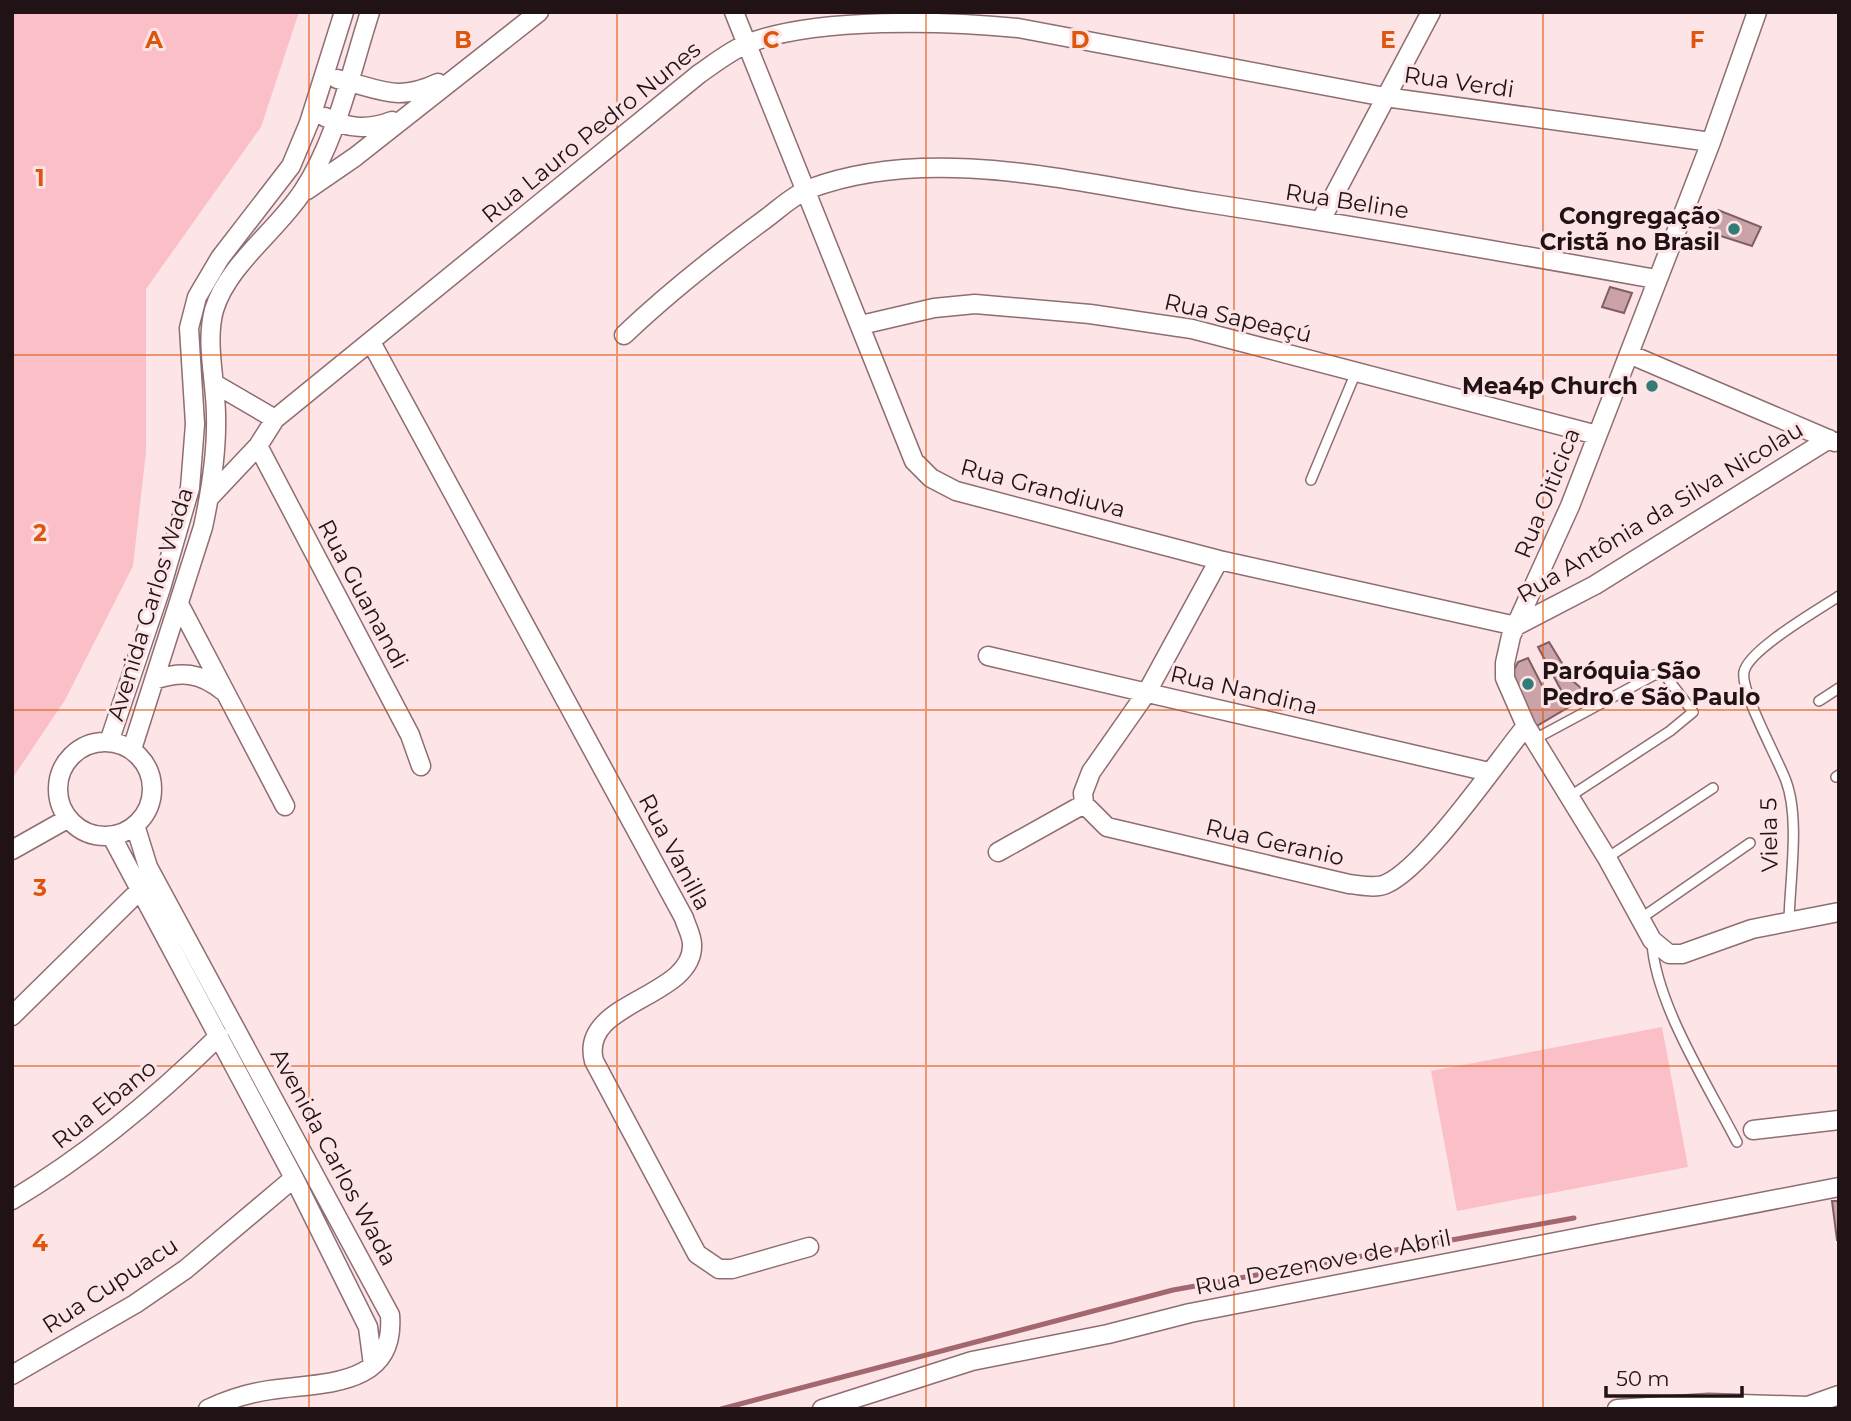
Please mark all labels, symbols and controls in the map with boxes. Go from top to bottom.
text: A [144,26,163,54]
text: B [454,26,472,54]
text: C [763,26,780,54]
text: D [1071,26,1090,54]
text: E [1380,26,1396,54]
text: F [1690,26,1705,54]
street label: Rua Lauro Pedro Nunes [476,35,706,229]
street label: Rua Verdi [1402,60,1516,104]
text: 1 [35,164,45,192]
street label: Rua Beline [1283,177,1411,225]
place label: Congregação Cristã no Brasil [1540,202,1720,256]
marker: Congregação Cristã no Brasil [1726,221,1742,237]
street label: Rua Sapeaçú [1162,287,1314,349]
place label: Mea4p Church [1462,372,1638,400]
marker: Mea4p Church [1644,378,1660,394]
street label: Rua Antônia da Silva Nicolau [1512,415,1808,609]
street label: Rua Oiticica [1508,424,1586,562]
street label: Rua Grandiuva [957,453,1129,523]
street label: Avenida Carlos Wada [101,484,199,724]
street label: Rua Guanandi [312,515,414,673]
text: 2 [33,519,47,547]
place label: Paróquia São Pedro e São Paulo [1542,657,1760,711]
street label: Rua Nandina [1168,659,1320,721]
marker: Paróquia São Pedro e São Paulo [1520,676,1536,692]
street label: Rua Vanilla [633,789,717,915]
street label: Viela 5 [1754,797,1784,873]
street label: Rua Geranio [1203,812,1347,872]
text: 3 [32,874,47,902]
street label: Avenida Carlos Wada [265,1043,403,1271]
street label: Rua Ebano [46,1053,162,1155]
street label: Rua Dezenove de Abril [1192,1223,1454,1301]
text: 4 [32,1229,48,1257]
street label: Rua Cupuacu [37,1231,183,1339]
scale bar [1606,1354,1742,1398]
text: 50 m [1616,1366,1670,1391]

